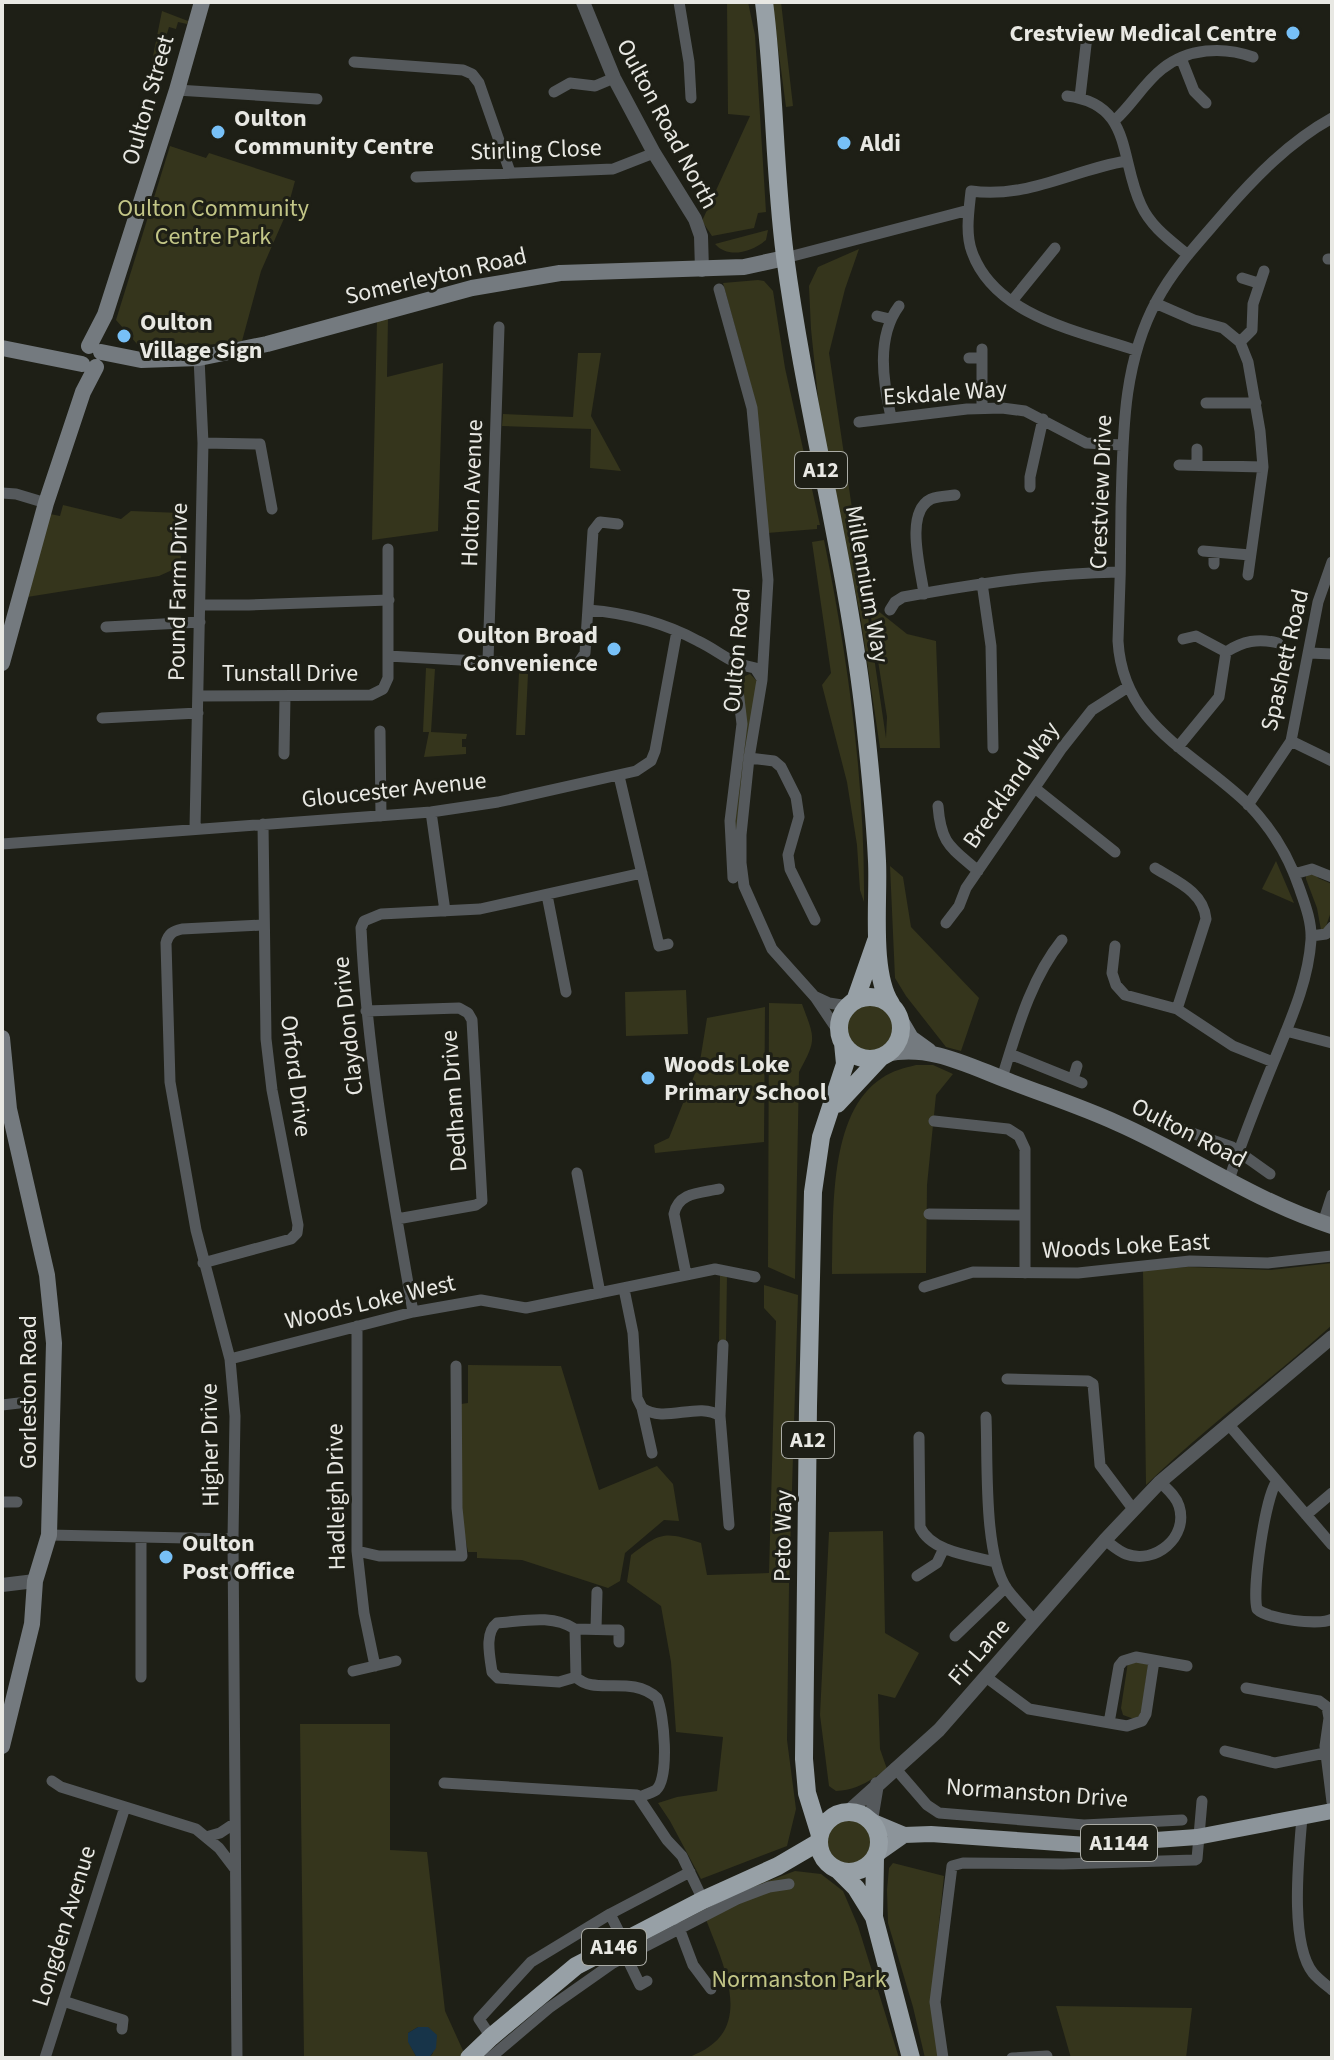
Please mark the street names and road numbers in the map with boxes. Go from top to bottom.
street label: Oulton Street [113,31,183,169]
street label: Oulton Road North [607,33,727,215]
street label: Stirling Close [470,130,602,170]
street label: Somerleyton Road [342,238,530,314]
street label: Eskdale Way [882,371,1008,415]
street label: Crestview Drive [1081,414,1121,570]
street label: Holton Avenue [452,419,492,567]
road number: A12 [795,452,847,488]
street label: Pound Farm Drive [159,502,197,682]
street label: Millennium Way [836,503,898,665]
street label: Oulton Road [714,586,760,714]
street label: Spashett Road [1252,586,1318,734]
street label: Tunstall Drive [222,656,358,691]
street label: Breckland Way [954,714,1068,856]
street label: Gloucester Avenue [300,763,488,817]
street label: Claydon Drive [323,955,373,1097]
street label: Orford Drive [271,1013,321,1139]
street label: Dedham Drive [432,1029,476,1173]
street label: Oulton Road [1125,1089,1253,1177]
street label: Woods Loke East [1041,1224,1211,1268]
street label: Woods Loke West [281,1265,459,1339]
street label: Gorleston Road [11,1315,46,1469]
street label: Higher Drive [191,1383,229,1507]
road number: A12 [782,1422,834,1458]
street label: Hadleigh Drive [317,1423,355,1571]
street label: Peto Way [765,1490,801,1582]
street label: Fir Lane [940,1610,1018,1694]
street label: Normanston Drive [945,1769,1129,1817]
road number: A1144 [1081,1825,1157,1861]
street label: Longden Avenue [23,1841,105,2011]
road number: A146 [582,1929,646,1965]

